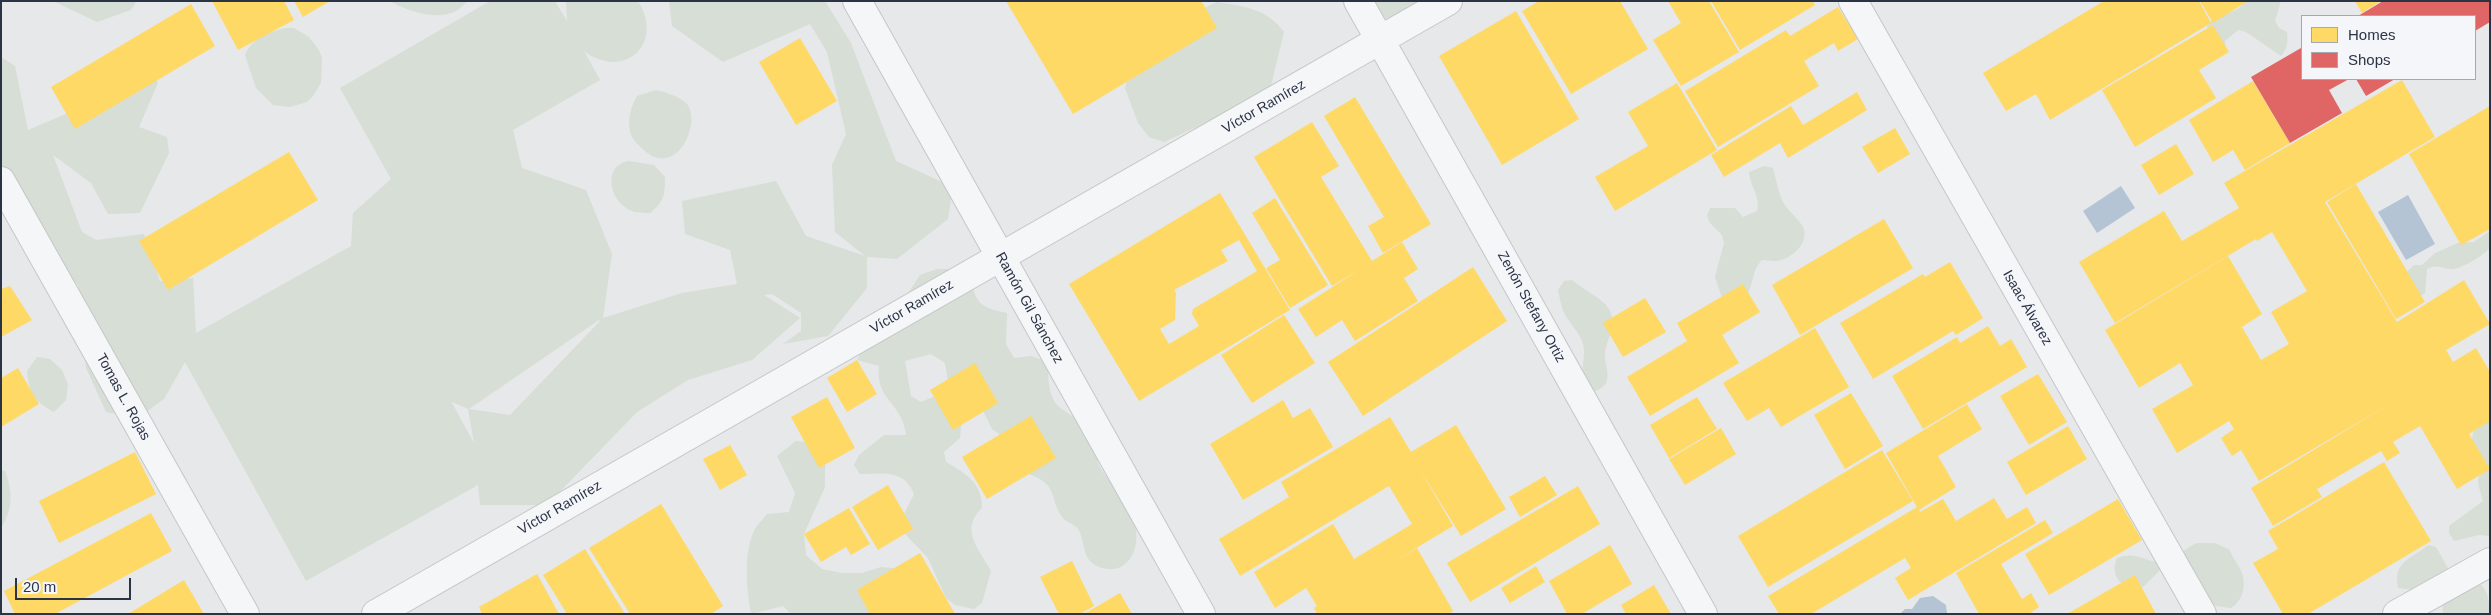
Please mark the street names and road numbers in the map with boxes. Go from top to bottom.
street label: Víctor Ramírez [1219,76,1309,138]
street label: Zenón Stefany Ortiz [1493,248,1569,366]
street label: Ramón Gil Sánchez [991,249,1067,367]
street label: Isaac Álvarez [1999,267,2055,349]
street label: Víctor Ramírez [867,276,957,338]
street label: Tomas L. Rojas [92,351,154,443]
street label: Víctor Ramírez [515,477,605,539]

